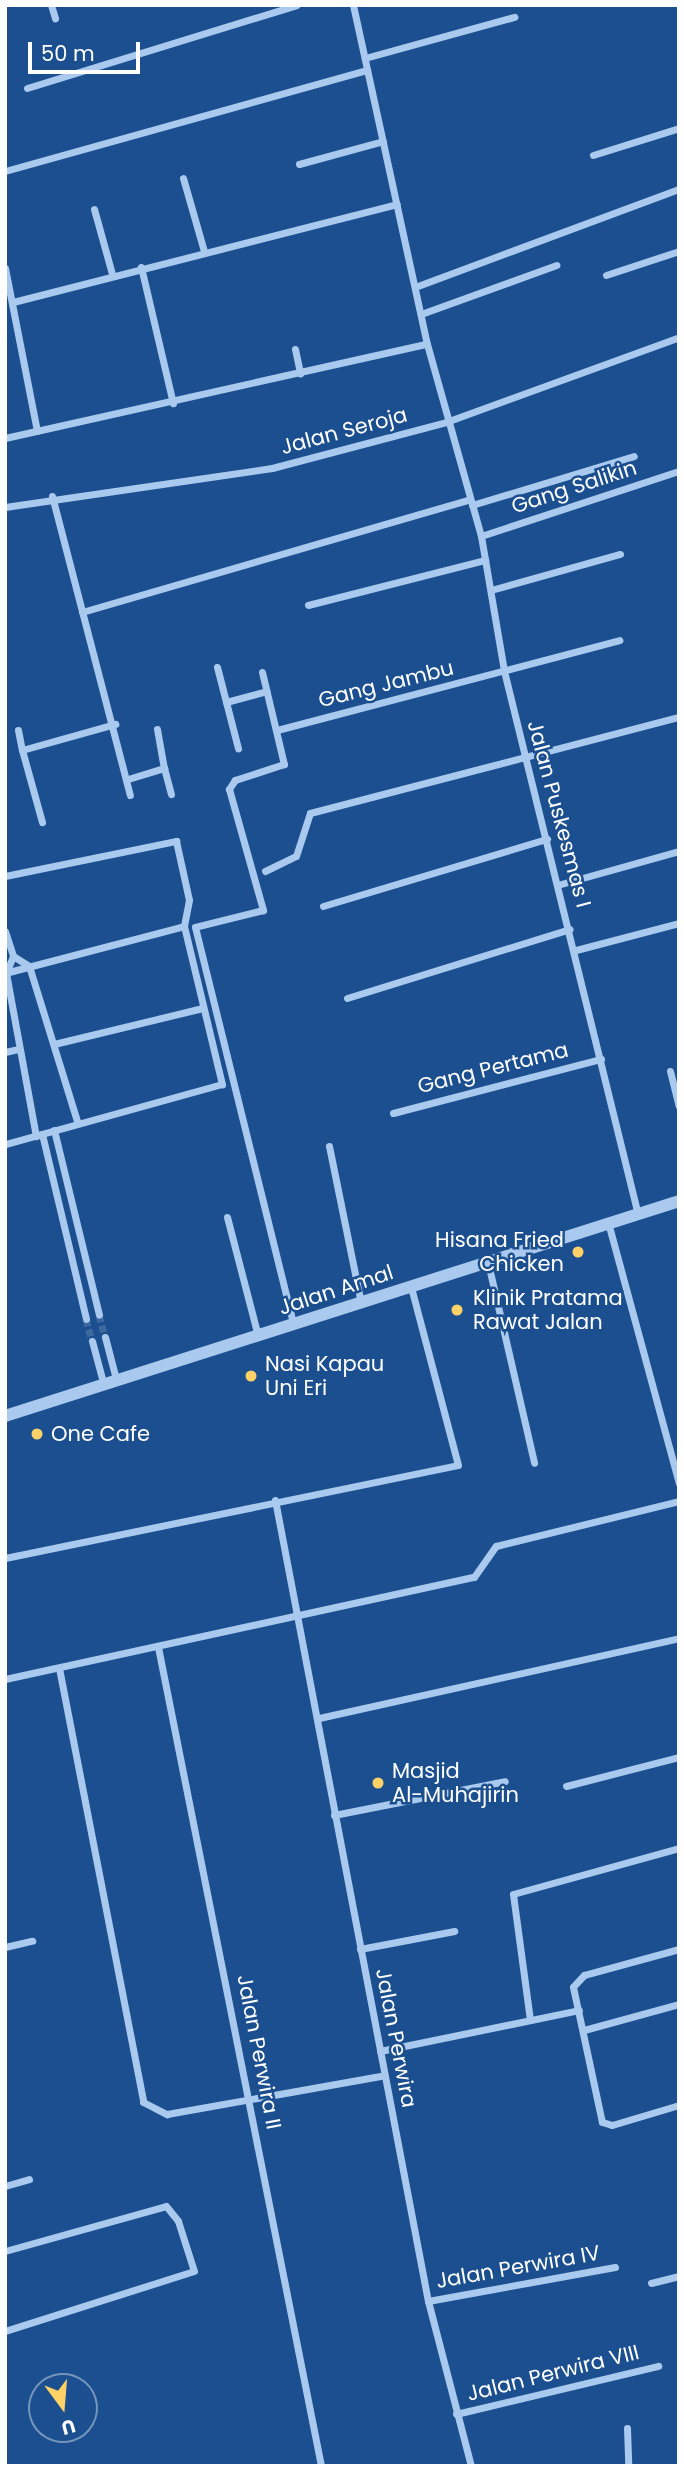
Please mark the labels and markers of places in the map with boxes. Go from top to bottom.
place label: Hisana Fried Chicken [435,1227,564,1277]
marker: Hisana Fried Chicken [570,1244,586,1260]
place label: Klinik Pratama Rawat Jalan [473,1285,623,1335]
marker: Klinik Pratama Rawat Jalan [447,1300,467,1320]
place label: Nasi Kapau Uni Eri [265,1351,384,1401]
marker: Nasi Kapau Uni Eri [243,1368,259,1384]
place label: One Cafe [51,1421,150,1447]
marker: One Cafe [29,1426,45,1442]
place label: Masjid Al-Muhajirin [392,1758,519,1808]
marker: Masjid Al-Muhajirin [370,1775,386,1791]

